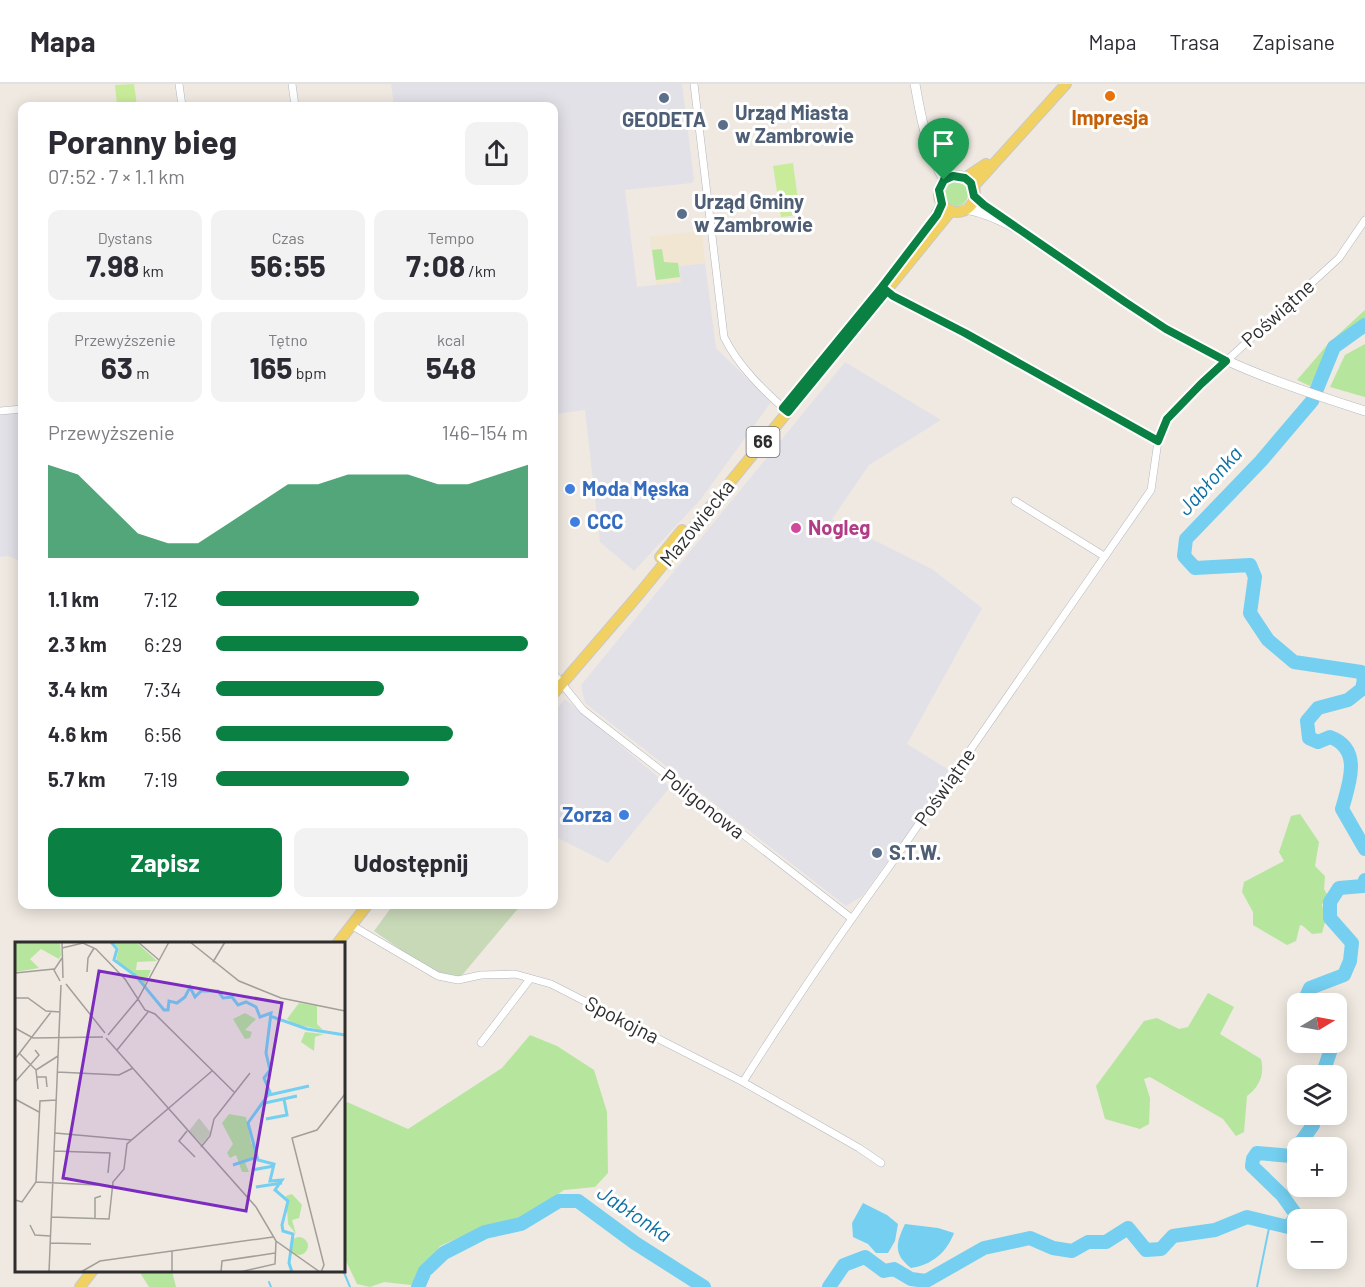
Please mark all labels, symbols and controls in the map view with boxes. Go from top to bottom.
text: Mapa [30,24,96,58]
text: Mapa [1089,29,1137,54]
text: Trasa [1170,29,1220,54]
text: Zapisane [1253,29,1335,54]
marker: Impresja [1103,89,1117,103]
marker: GEODETA [657,91,671,105]
place label: Urząd Miasta w Zambrowie [735,100,854,147]
place label: Impresja [1071,105,1149,129]
place label: GEODETA [622,107,706,131]
marker: Urząd Miasta w Zambrowie [716,118,730,132]
pin [918,118,969,180]
text: Poranny bieg [48,121,237,161]
button: share [465,122,528,185]
icon: arrive [927,127,960,160]
text: 07:52 · 7 × 1.1 km [48,164,185,188]
place label: Urząd Gminy w Zambrowie [694,189,813,236]
marker: Urząd Gminy w Zambrowie [675,207,689,221]
text: Dystans [98,228,152,247]
text: Czas [272,228,304,247]
text: Tempo [427,228,475,247]
text: 7.98 [86,247,139,283]
text: 56:55 [250,247,326,283]
text: 7:08 [406,247,465,283]
text: km [139,261,164,280]
text: /km [465,261,496,280]
street label: Poświątne [1236,273,1319,351]
text: Przewyższenie [74,330,176,349]
text: Tętno [268,330,308,349]
text: kcal [437,330,465,349]
text: 63 [101,349,133,385]
text: 165 [250,349,292,385]
text: 548 [426,349,476,385]
text: m [133,363,149,382]
text: bpm [292,363,326,382]
text: Przewyższenie [48,420,175,444]
text: 146–154 m [442,420,528,444]
road number: 66 [746,427,780,457]
water label: Jabłonka [1171,440,1246,520]
street label: Mazowiecka [654,474,738,571]
place label: Moda Męska [582,476,689,500]
marker: Moda Męska [563,482,577,496]
place label: CCC [587,509,623,533]
marker: CCC [568,515,582,529]
place label: Nogleg [808,515,870,539]
marker: Nogleg [789,521,803,535]
text: 1.1 km [48,587,99,611]
text: 7:12 [144,587,178,611]
text: 2.3 km [48,632,107,656]
text: 6:29 [144,632,182,656]
text: 3.4 km [48,677,108,701]
text: 7:34 [144,677,182,701]
text: 4.6 km [48,722,108,746]
text: 6:56 [144,722,182,746]
street label: Poświątne [909,743,980,830]
street label: Poligonowa [657,763,750,843]
text: 5.7 km [48,767,105,791]
text: 7:19 [144,767,178,791]
place label: Zorza [562,802,612,826]
marker: Zorza [617,808,631,822]
button: Zapisz [48,828,282,897]
button: Udostępnij [294,828,528,897]
place label: S.T.W. [889,840,941,864]
marker: S.T.W. [870,846,884,860]
inset map [15,942,345,1272]
street label: Spokojna [581,990,664,1048]
north arrow [1287,993,1347,1053]
map controls [1287,993,1347,1269]
button: layers [1287,1065,1347,1125]
button: + [1287,1137,1347,1197]
water label: Jabłonka [593,1179,677,1247]
button: − [1287,1209,1347,1269]

